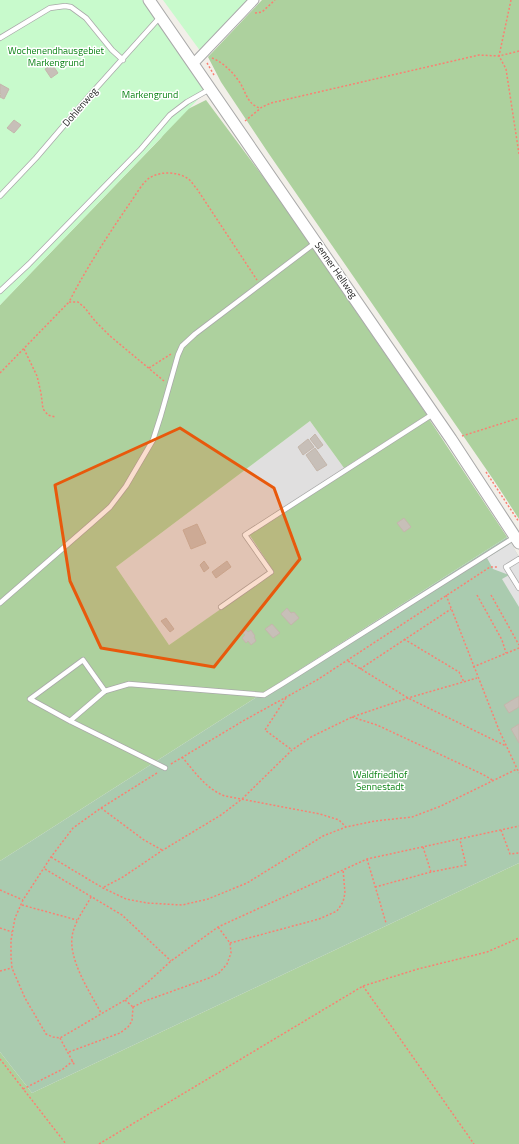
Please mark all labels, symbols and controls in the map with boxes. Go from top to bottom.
park label: Wochenendhausgebiet Markengrund [8,43,105,70]
street label: Dohlenweg [59,84,101,130]
park label: Markengrund [122,87,178,102]
street label: Senner Hellweg [311,239,361,301]
park label: Waldfriedhof Sennestadt [353,767,408,794]

